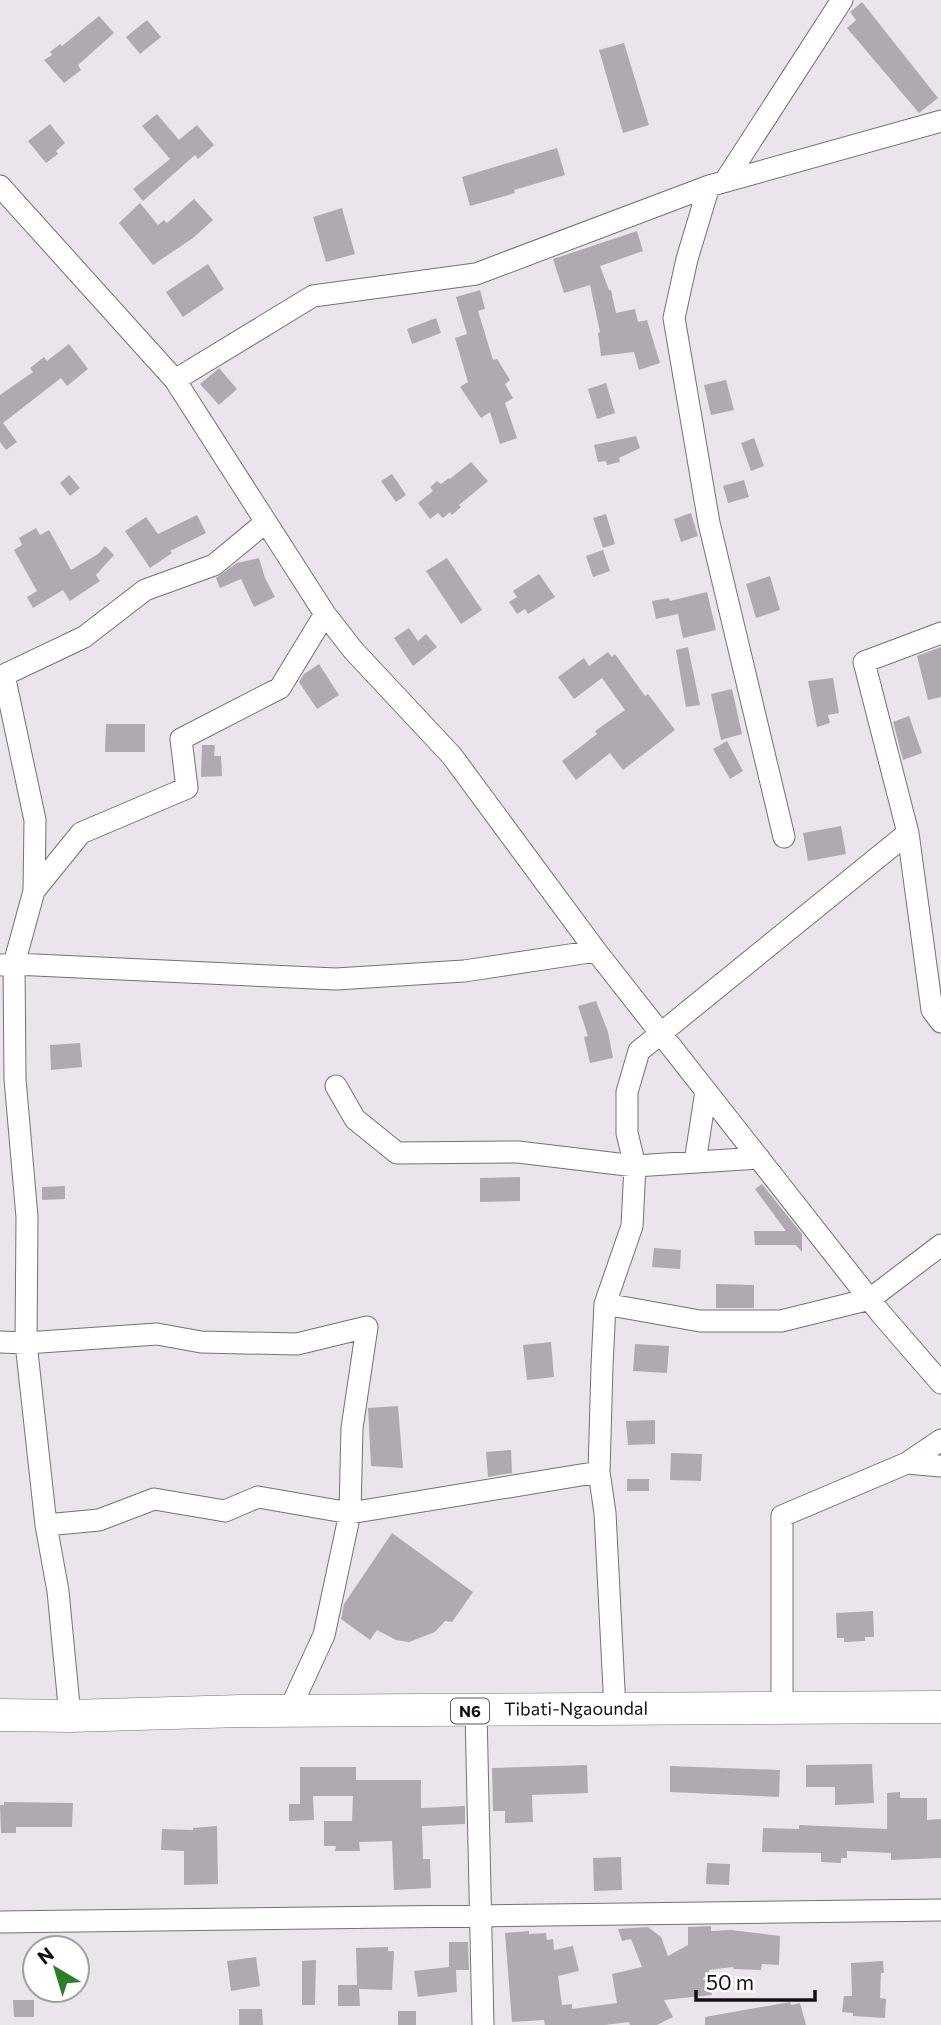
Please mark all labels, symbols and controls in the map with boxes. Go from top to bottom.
street label: Tibati-Ngaoundal [504,1697,648,1719]
road number: N6 [451,1698,489,1723]
north arrow [21,1934,91,2004]
text: N [33,1942,58,1969]
scale bar [696,1958,815,2002]
text: 50 m [706,1969,754,1994]

